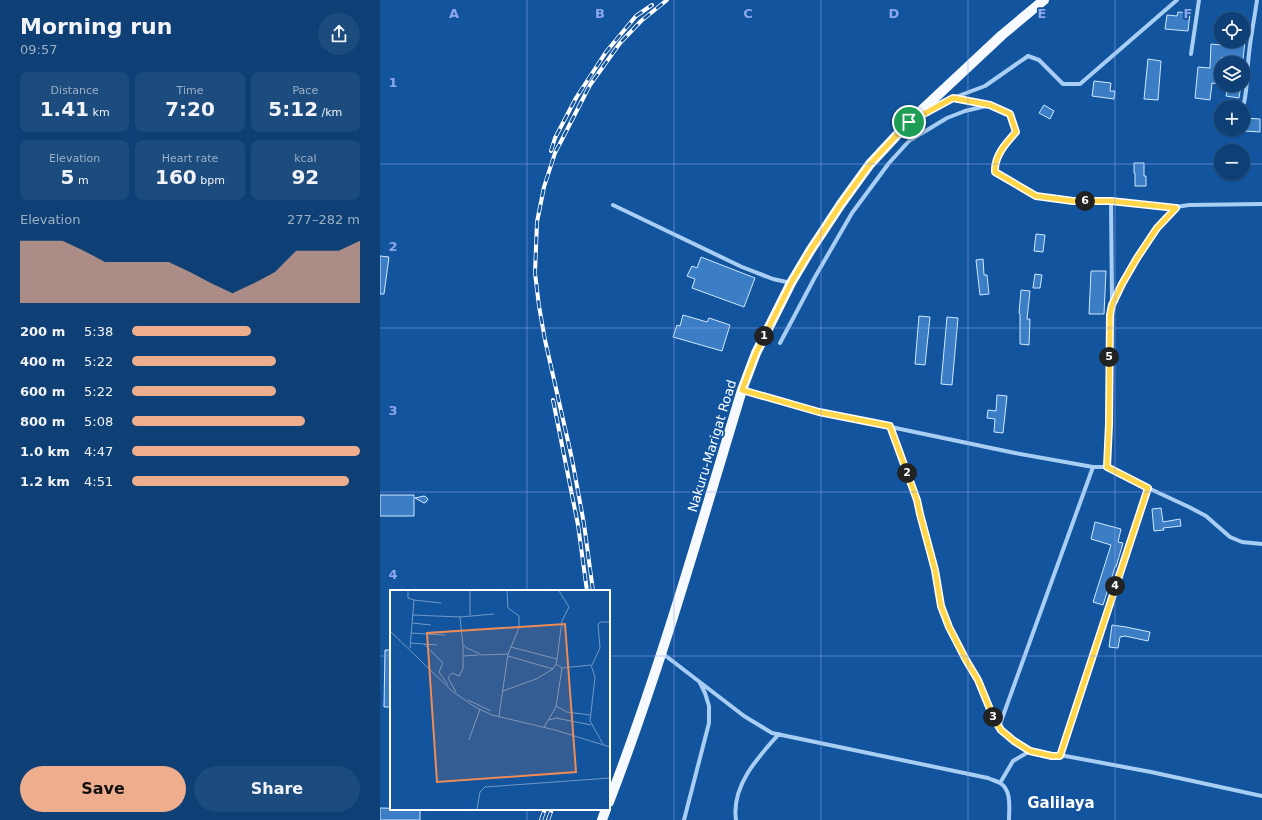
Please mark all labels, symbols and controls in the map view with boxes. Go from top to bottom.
text: A [449,6,459,21]
text: B [595,6,605,21]
text: C [743,6,753,21]
text: D [889,6,900,21]
text: E [1038,6,1046,21]
text: F [1184,6,1192,21]
map controls [1214,12,1250,180]
button: locate [1214,12,1250,48]
button: share [318,13,360,55]
text: Morning run [20,14,172,39]
text: 09:57 [20,42,57,57]
button: layers [1214,56,1250,92]
text: 1 [388,75,398,90]
text: Distance [51,84,99,97]
text: Time [177,84,203,97]
text: Pace [292,84,318,97]
text: 1.41 [40,97,89,121]
text: 7:20 [165,97,215,121]
text: 5:12 [268,97,318,121]
button: + [1214,100,1250,136]
pin [892,105,926,139]
text: km [89,106,110,119]
text: /km [318,106,342,119]
icon: arrive [898,111,920,133]
button: − [1214,144,1250,180]
text: Elevation [49,152,100,165]
text: Heart rate [162,152,218,165]
text: kcal [294,152,316,165]
text: 5 [61,165,75,189]
text: 160 [155,165,197,189]
text: 92 [291,165,319,189]
text: m [75,174,89,187]
text: bpm [197,174,225,187]
pin: 6 [1075,191,1095,211]
text: 6 [1081,194,1089,207]
text: Elevation [20,212,80,227]
text: 277–282 m [287,212,360,227]
text: 2 [388,239,398,254]
text: 200 m [20,324,65,339]
text: 5:38 [84,324,113,339]
pin: 1 [754,326,774,346]
text: 1 [760,329,768,342]
pin: 5 [1099,347,1119,367]
text: 5 [1105,350,1113,363]
text: 400 m [20,354,65,369]
text: 5:22 [84,354,113,369]
street label: Nakuru-Marigat Road [685,378,739,514]
text: 600 m [20,384,65,399]
text: 5:22 [84,384,113,399]
text: 3 [388,403,398,418]
text: 800 m [20,414,65,429]
text: 5:08 [84,414,113,429]
text: 1.0 km [20,444,70,459]
text: 4:47 [84,444,113,459]
pin: 2 [897,463,917,483]
text: 2 [903,466,911,479]
text: 1.2 km [20,474,70,489]
text: 4:51 [84,474,113,489]
text: 4 [388,567,398,582]
pin: 4 [1105,576,1125,596]
text: 4 [1111,579,1119,592]
inset map [390,590,610,810]
pin: 3 [983,707,1003,727]
text: 3 [989,710,997,723]
button: Save [20,766,186,812]
button: Share [194,766,360,812]
district label: Galilaya [1027,794,1095,812]

